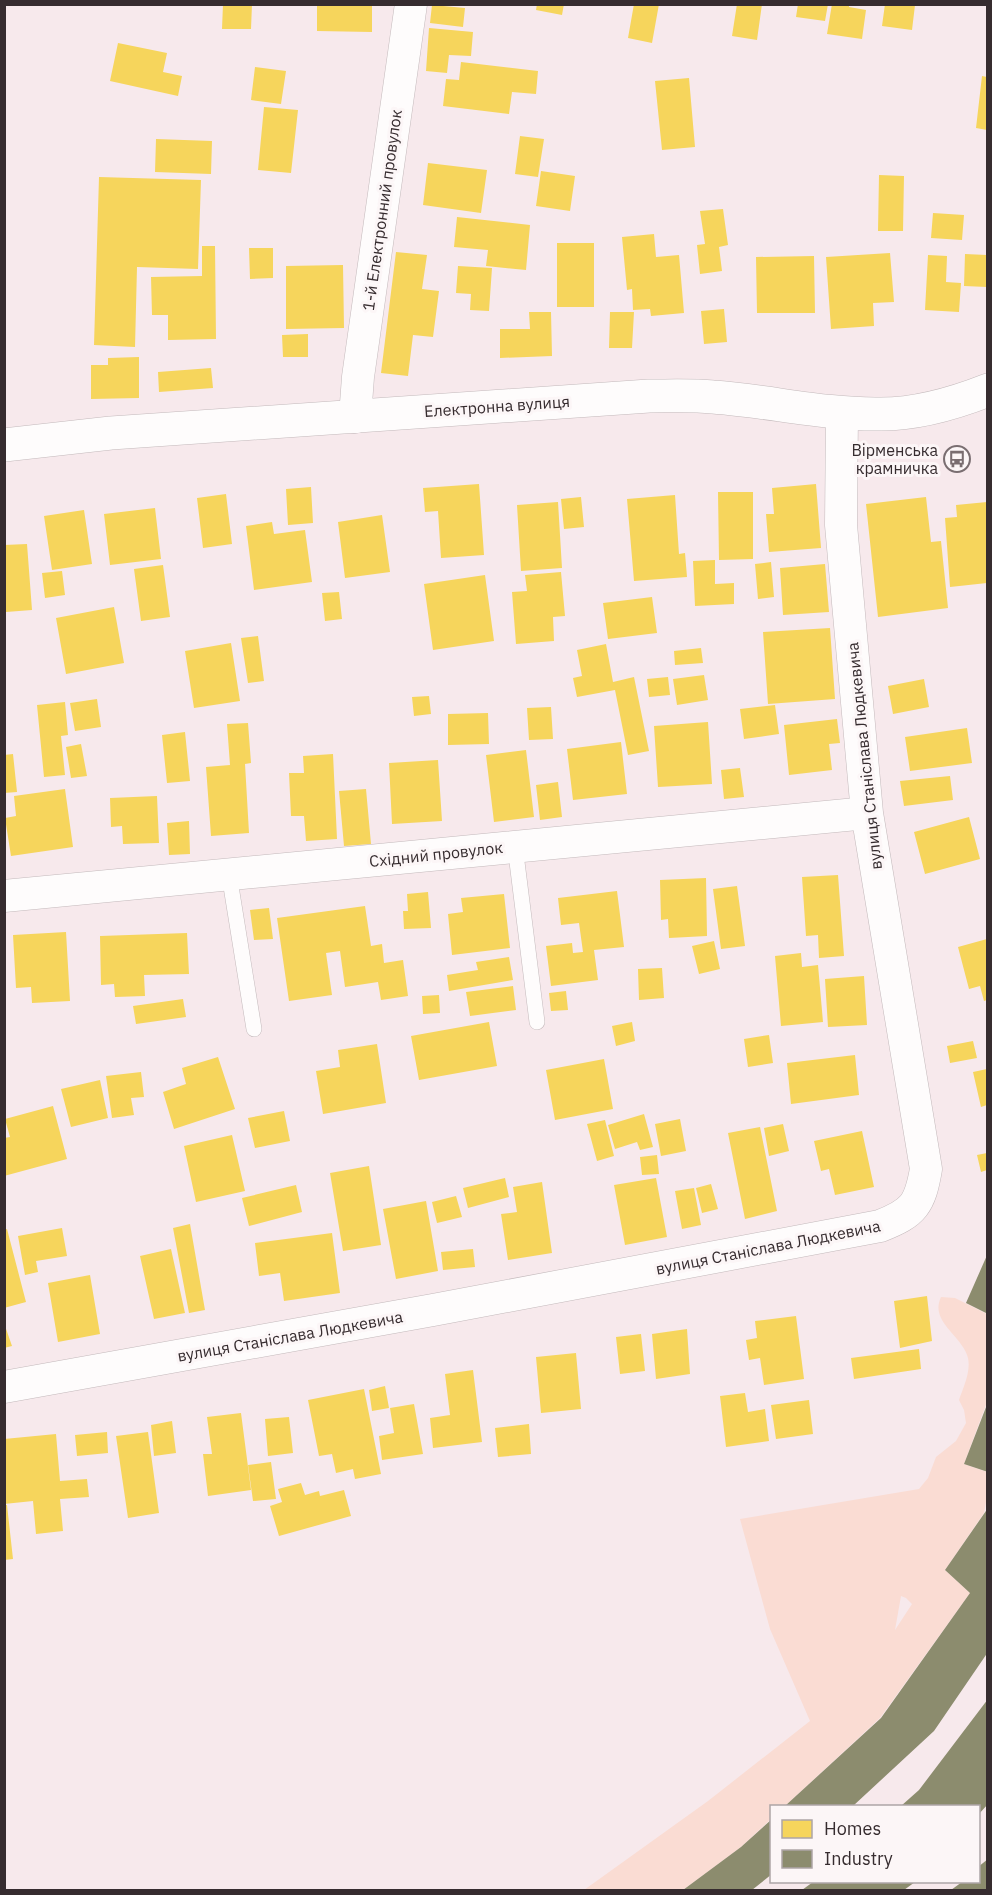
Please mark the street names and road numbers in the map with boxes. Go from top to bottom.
street label: 1-й Електронний провулок [358,108,406,312]
street label: Електронна вулиця [423,391,571,421]
street label: вулиця Станіслава Людкевича [842,641,886,871]
street label: Східний провулок [368,837,504,871]
street label: вулиця Станіслава Людкевича [654,1215,883,1279]
street label: вулиця Станіслава Людкевича [176,1306,405,1366]

